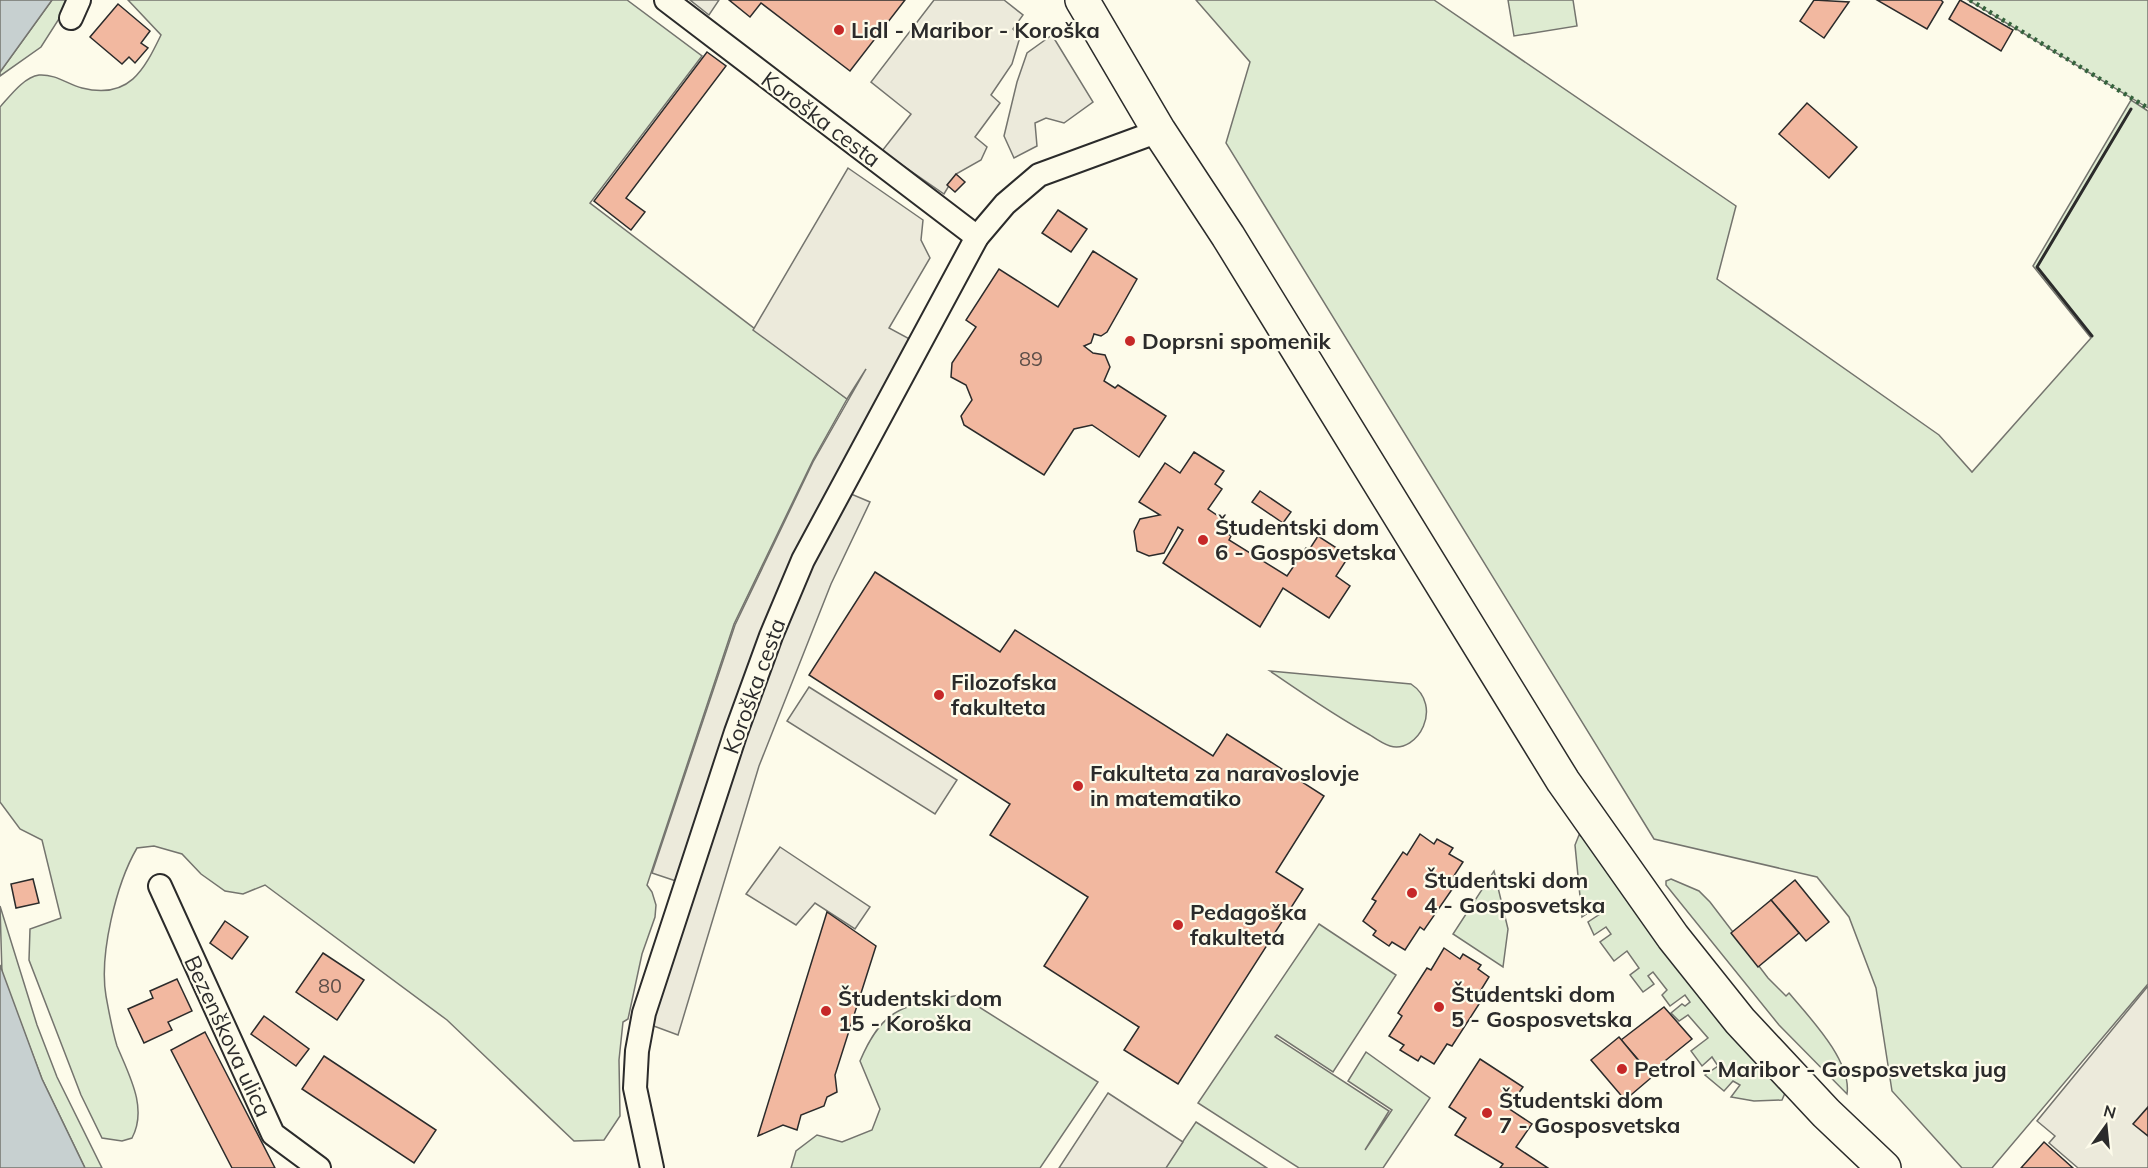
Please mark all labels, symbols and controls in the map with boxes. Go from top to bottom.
place label: Lidl - Maribor - Koroška [851,16,1100,44]
marker: Lidl - Maribor - Koroška [832,23,846,37]
street label: Koroška cesta [756,65,886,173]
place label: Doprsni spomenik [1142,327,1332,355]
marker: Doprsni spomenik [1123,334,1137,348]
house number: 89 [1019,346,1043,371]
place label: Študentski dom 6 - Gosposvetska [1215,513,1396,566]
marker: Študentski dom 6 - Gosposvetska [1196,533,1210,547]
street label: Koroška cesta [717,614,791,758]
place label: Filozofska fakulteta [951,668,1057,721]
marker: Filozofska fakulteta [932,688,946,702]
place label: Fakulteta za naravoslovje in matematiko [1090,759,1359,812]
marker: Fakulteta za naravoslovje in matematiko [1071,779,1085,793]
place label: Študentski dom 4 - Gosposvetska [1424,866,1605,919]
marker: Študentski dom 4 - Gosposvetska [1405,886,1419,900]
place label: Pedagoška fakulteta [1190,898,1307,951]
marker: Pedagoška fakulteta [1171,918,1185,932]
street label: Bezenškova ulica [178,951,278,1121]
house number: 80 [318,973,342,998]
place label: Študentski dom 5 - Gosposvetska [1451,980,1632,1033]
place label: Študentski dom 15 - Koroška [838,984,1002,1037]
marker: Študentski dom 5 - Gosposvetska [1432,1000,1446,1014]
marker: Študentski dom 15 - Koroška [819,1004,833,1018]
place label: Petrol - Maribor - Gosposvetska jug [1634,1055,2007,1083]
marker: Petrol - Maribor - Gosposvetska jug [1615,1062,1629,1076]
place label: Študentski dom 7 - Gosposvetska [1499,1086,1680,1139]
north arrow [2076,1096,2136,1156]
text: N [2101,1100,2118,1123]
marker: Študentski dom 7 - Gosposvetska [1480,1106,1494,1120]

